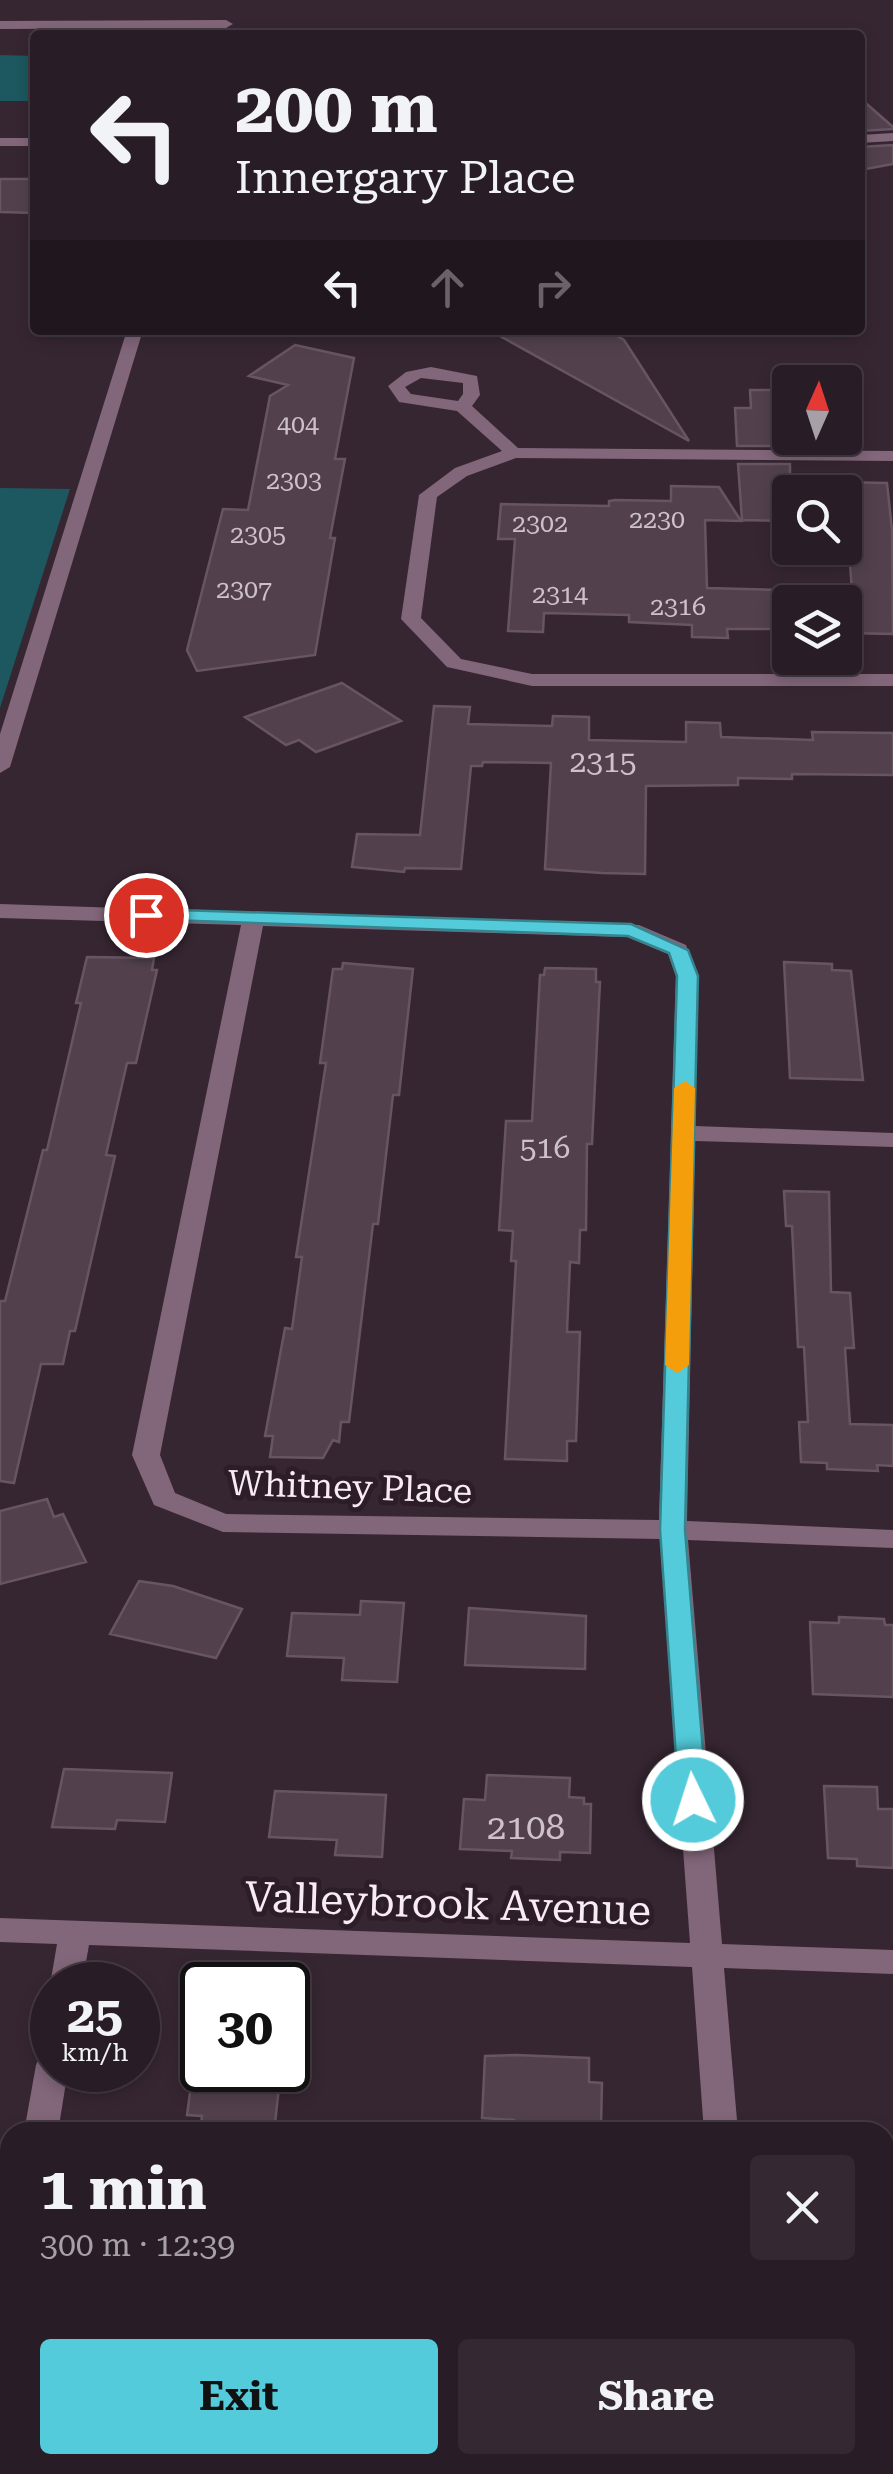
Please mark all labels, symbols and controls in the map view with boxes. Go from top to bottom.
text: 200 m [235,67,438,149]
icon: left [70,70,200,200]
text: Innergary Place [235,151,575,204]
icon: left [315,260,370,315]
icon: ahead [420,260,475,315]
icon: right [525,260,580,315]
north arrow [772,365,862,455]
map controls [772,365,862,675]
house number: 404 [277,410,319,439]
house number: 2303 [266,466,322,495]
button: search [772,475,862,565]
house number: 2230 [629,505,685,534]
house number: 2302 [512,509,568,538]
house number: 2305 [230,520,286,549]
house number: 2307 [216,575,272,604]
house number: 2314 [532,580,588,609]
button: layers [772,585,862,675]
house number: 2316 [650,592,706,621]
house number: 2315 [569,744,637,779]
pin [104,873,189,958]
icon: arrive [119,888,174,943]
house number: 516 [520,1130,570,1165]
street label: Whitney Place [227,1463,473,1512]
position arrow [641,1748,745,1852]
house number: 2108 [487,1807,565,1848]
street label: Valleybrook Avenue [244,1872,652,1935]
speed limit sign: 30 [180,1962,310,2092]
text: 25 [67,1986,123,2044]
text: km/h [62,2038,128,2067]
text: 1 min [40,2153,207,2224]
button: close [750,2155,855,2260]
text: 300 m · 12:39 [40,2226,235,2264]
button: Exit [40,2339,438,2454]
button: Share [458,2339,855,2454]

